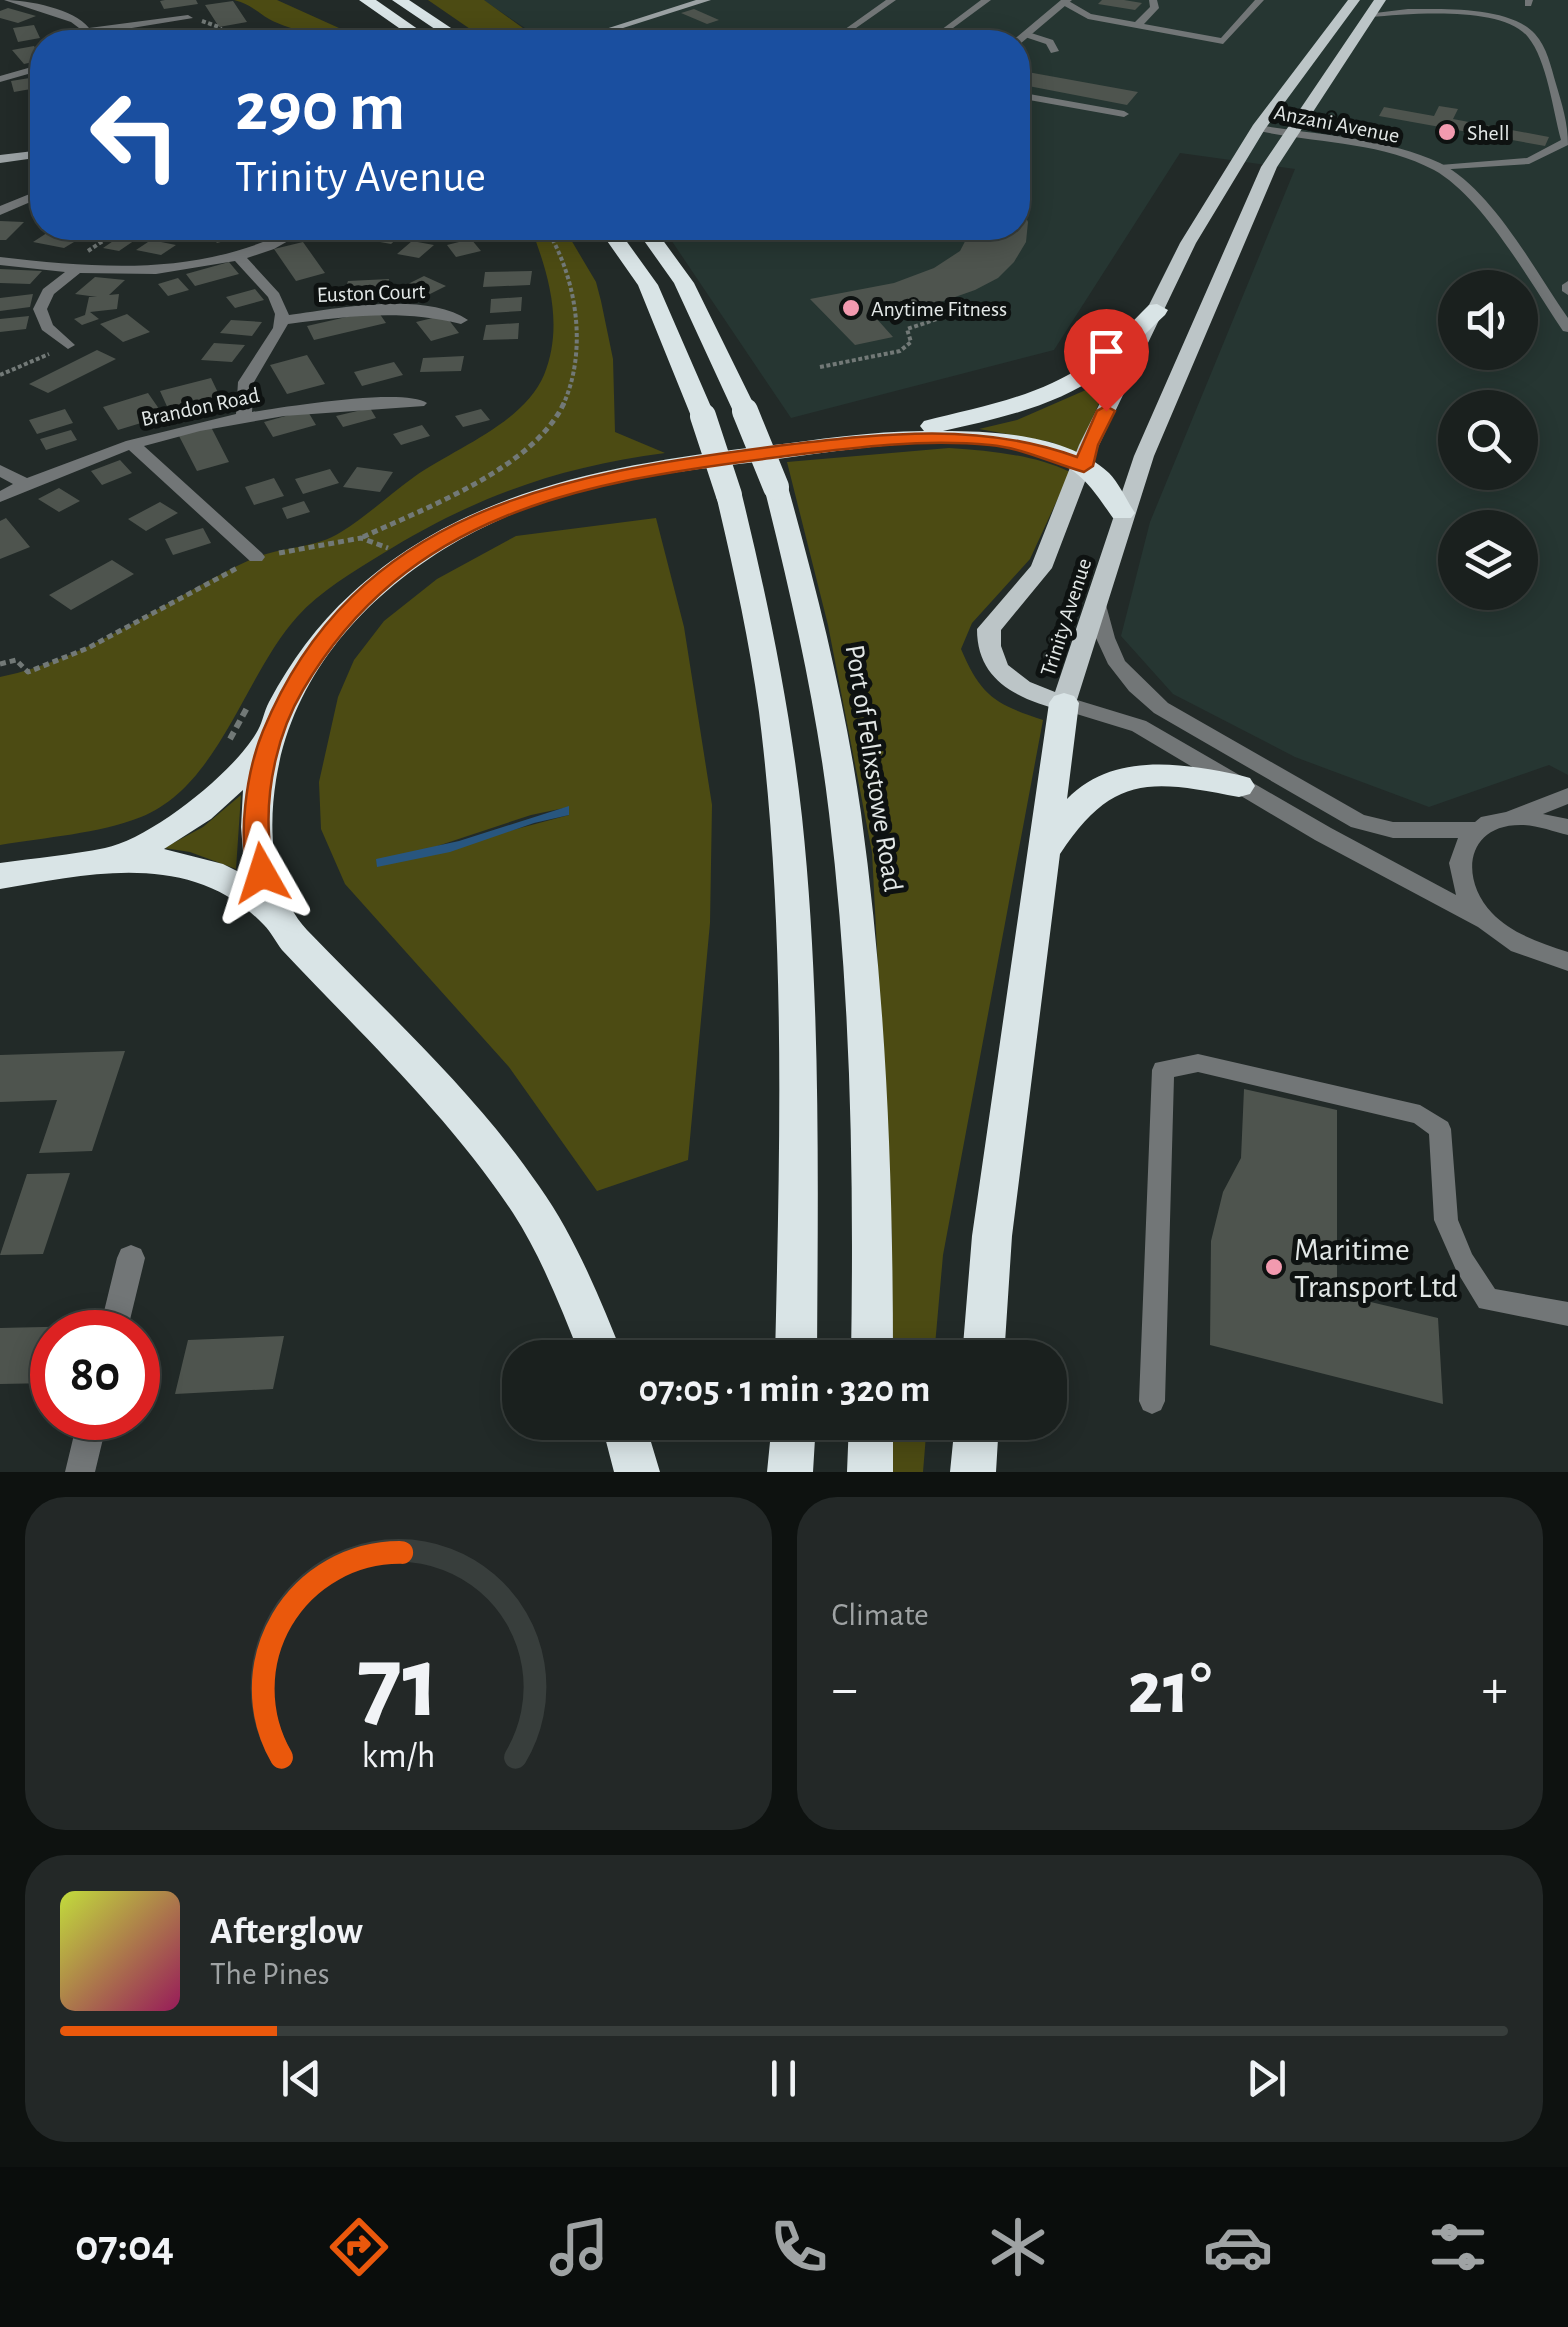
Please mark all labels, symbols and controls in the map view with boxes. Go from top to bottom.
icon: left [70,70,200,200]
text: 290 m [235,73,405,143]
street label: Anzani Avenue [1272,101,1401,147]
marker: Shell [1436,121,1458,143]
place label: Shell [1467,122,1510,144]
text: Trinity Avenue [235,155,486,200]
map controls [1438,270,1538,610]
button: sound [1438,270,1538,370]
street label: Euston Court [316,280,426,306]
marker: Anytime Fitness [840,297,862,319]
place label: Anytime Fitness [871,298,1007,320]
pin [1064,309,1149,412]
icon: arrive [1079,324,1134,379]
street label: Brandon Road [139,384,261,430]
button: search [1438,390,1538,490]
button: layers [1438,510,1538,610]
street label: Trinity Avenue [1037,556,1095,679]
street label: Port of Felixstowe Road [840,643,906,894]
position arrow [210,821,314,925]
place label: Maritime Transport Ltd [1294,1234,1458,1303]
marker: Maritime Transport Ltd [1263,1256,1285,1278]
speed limit sign: 80 [30,1310,160,1440]
text: 07:05 · 1 min · 320 m [638,1371,931,1409]
text: Climate [832,1599,929,1631]
text: 71 [357,1632,439,1736]
text: 21° [1128,1652,1212,1727]
text: − [832,1662,858,1717]
text: + [1482,1662,1508,1717]
text: km/h [361,1738,435,1774]
text: Afterglow [210,1913,363,1951]
text: The Pines [210,1958,330,1990]
icon: previous [274,2051,329,2106]
icon: pause [756,2051,811,2106]
icon: next [1239,2051,1294,2106]
icon: directions [324,2212,394,2282]
icon: music [544,2212,614,2282]
icon: phone [764,2212,834,2282]
icon: climate [983,2212,1053,2282]
icon: car [1203,2212,1273,2282]
icon: filters [1423,2212,1493,2282]
text: 07:04 [75,2224,174,2269]

